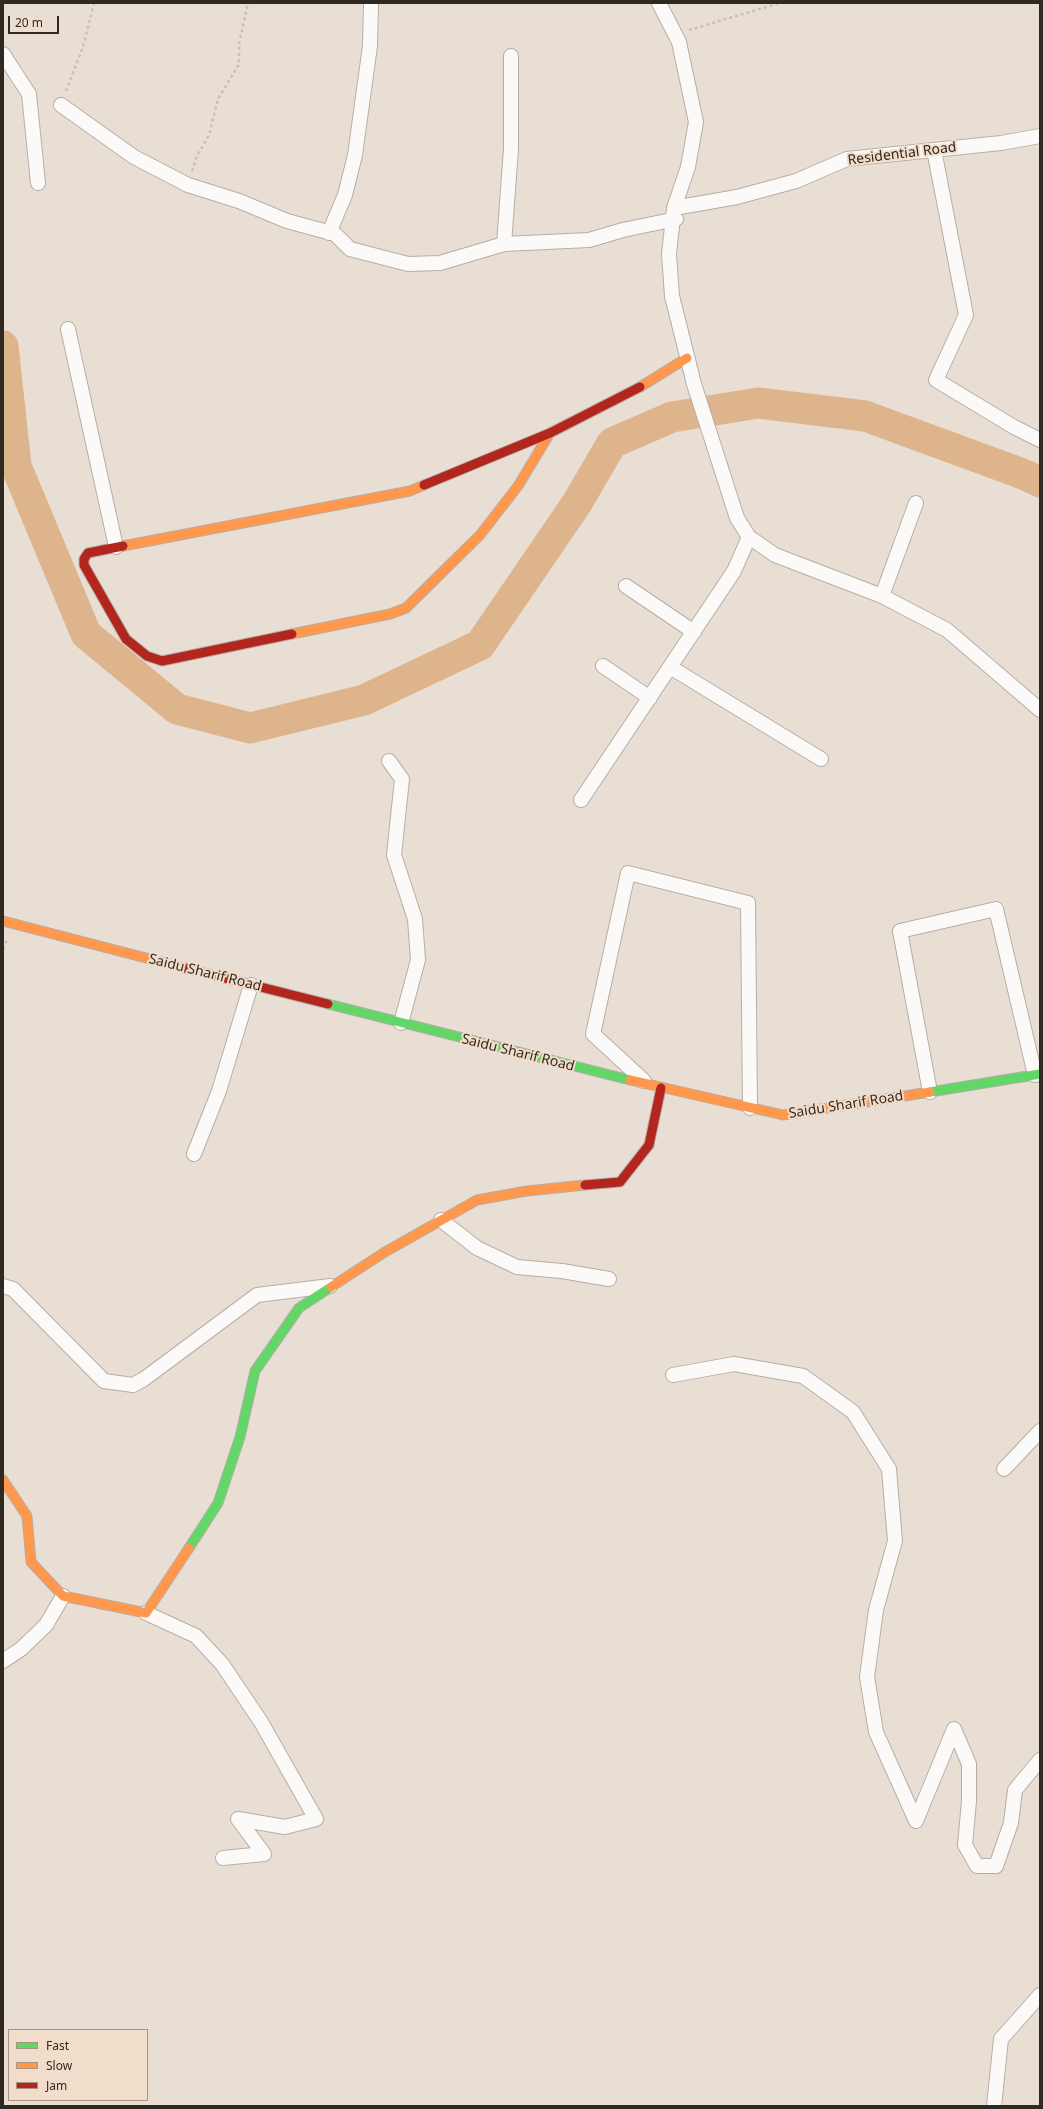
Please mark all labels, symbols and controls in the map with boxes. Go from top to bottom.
scale bar [10,8,61,34]
text: 20 m [15,14,43,31]
street label: Residential Road [847,139,957,169]
street label: Saidu Sharif Road [147,951,263,995]
street label: Saidu Sharif Road [460,1031,576,1075]
street label: Saidu Sharif Road [788,1088,904,1122]
legend [8,2029,148,2101]
text: Fast [46,2037,69,2054]
text: Slow [46,2057,72,2074]
text: Jam [46,2077,67,2094]

